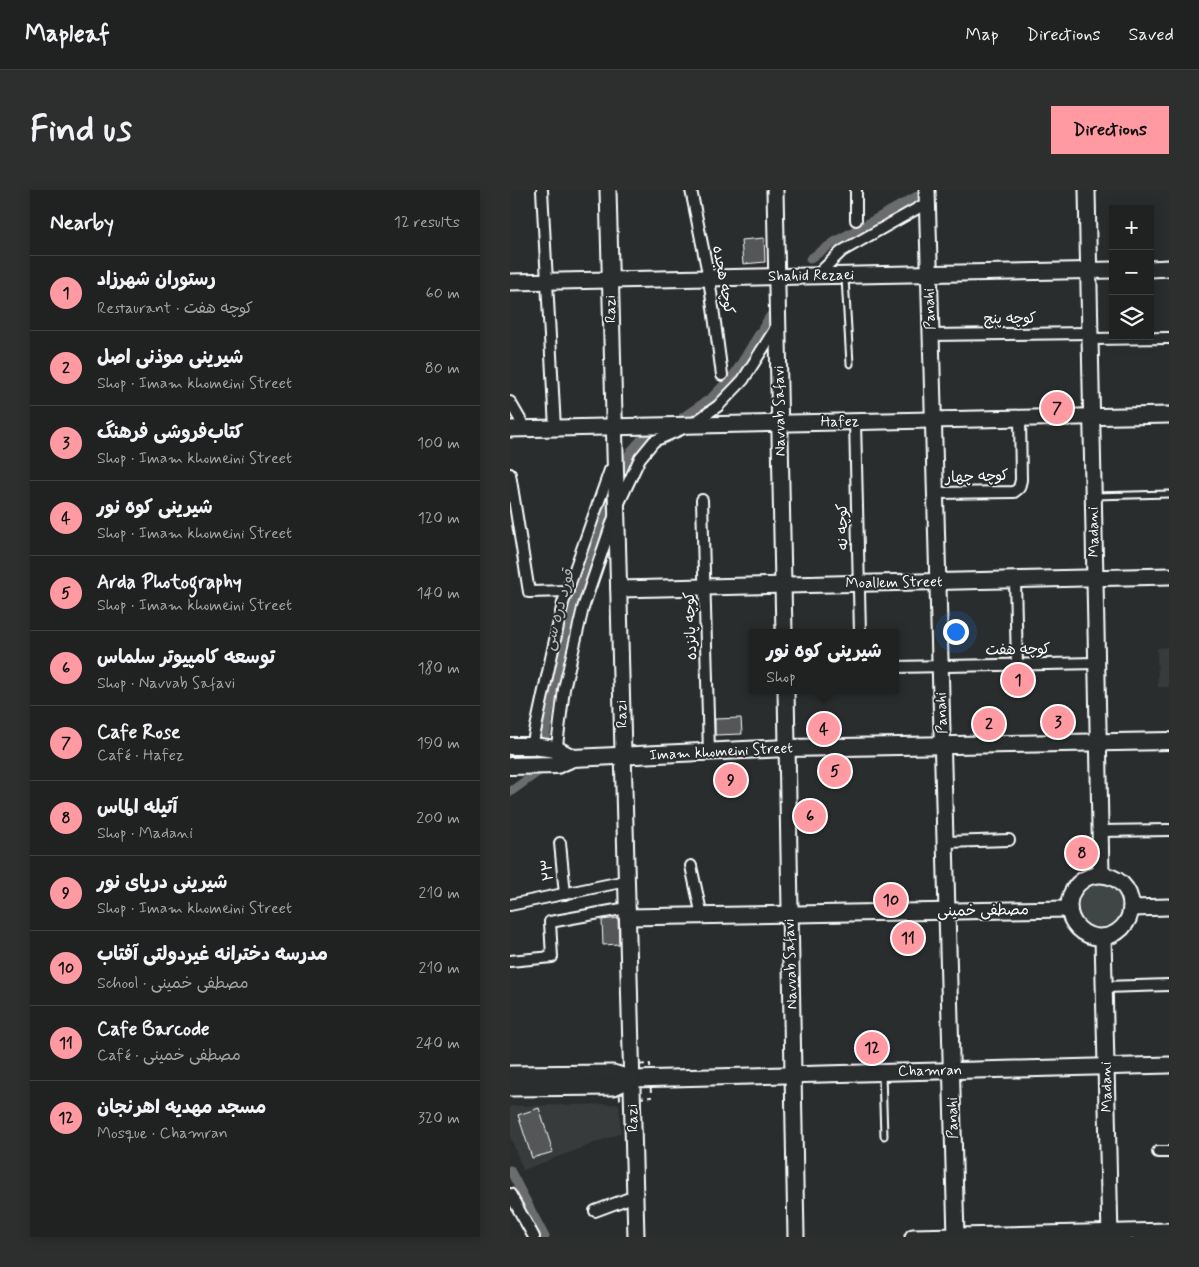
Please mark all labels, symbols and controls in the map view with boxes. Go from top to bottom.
text: Mapleaf [25,19,110,50]
text: Map [966,23,999,47]
text: Directions [1027,23,1101,47]
text: Saved [1129,23,1174,47]
button: Directions [1051,106,1169,154]
text: Find us [30,107,132,153]
map controls [1109,205,1154,340]
button: + [1109,205,1154,250]
text: Nearby [50,209,114,237]
text: 12 results [394,212,460,233]
street label: کوچه هجده [707,244,739,316]
button: − [1109,250,1154,295]
street label: Shahid Rezaei [768,265,854,287]
text: رستوران شهرزاد [97,267,216,292]
text: 1 [62,283,70,304]
text: 60 m [426,283,460,304]
street label: Panahi [919,288,941,330]
street label: Razi [601,295,621,323]
button: layers [1109,295,1154,340]
text: Restaurant · کوچه هفت [97,298,253,319]
street label: کوچه پنج [983,309,1037,329]
text: شیرینی موذنی اصل [97,345,243,370]
text: 2 [62,358,70,379]
text: 80 m [425,358,460,379]
street label: Navvab Safavi [769,366,791,456]
text: Shop · Imam khomeini Street [97,373,292,394]
pin: 7 [1041,389,1073,427]
street label: Hafez [821,412,860,432]
text: کتاب‌فروشی فرهنگ [97,420,243,445]
text: 3 [62,433,70,454]
text: 100 m [417,433,460,454]
text: Shop · Imam khomeini Street [97,448,292,469]
street label: کوچه چهار [944,466,1009,488]
text: شیرینی کوه نور [97,495,213,520]
street label: کوچه نه [833,503,853,551]
street label: Madani [1084,506,1104,558]
text: 4 [61,508,71,529]
text: 120 m [418,508,460,529]
text: Shop · Imam khomeini Street [97,523,292,544]
water label: قورد دره سی [538,566,580,653]
text: Arda Photography [97,570,242,595]
street label: Moallem Street [845,572,943,594]
text: 5 [61,583,71,604]
text: 140 m [416,583,460,604]
street label: کوچه پانزده [680,591,702,661]
text: Shop · Imam khomeini Street [97,595,292,616]
your location [943,619,969,645]
popup [749,629,899,694]
text: شیرینی کوه نور [766,639,882,664]
street label: کوچه هفت [985,639,1051,661]
text: توسعه کامپیوتر سلماس [97,645,275,670]
text: 6 [62,658,70,679]
text: 180 m [417,658,460,679]
pin: 1 [1002,661,1034,699]
text: Shop [766,667,796,688]
text: Shop · Navvab Safavi [97,673,235,694]
street label: Panahi [931,692,953,734]
street label: Razi [612,700,632,728]
pin: 3 [1042,703,1074,741]
pin: 2 [973,705,1005,743]
pin: 4 [808,710,840,748]
text: Cafe Rose [97,720,180,745]
text: 7 [61,733,71,754]
text: 190 m [417,733,460,754]
street label: Imam khomeini Street [649,738,794,766]
text: Café · Hafez [97,745,184,766]
pin: 5 [819,752,851,790]
pin: 9 [715,761,747,799]
text: آتیله الماس [97,795,177,820]
pin: 6 [794,797,826,835]
text: 8 [61,808,71,829]
text: 200 m [416,808,460,829]
text: Shop · Madani [97,823,193,844]
pin: 8 [1066,834,1098,872]
street label: ۲۳ [537,858,559,882]
text: شیرینی دریای نور [97,870,227,895]
pin: 10 [875,881,907,919]
text: 9 [62,883,70,904]
text: 210 m [419,883,460,904]
text: Shop · Imam khomeini Street [97,898,292,919]
street label: مصطفی خمینی [937,900,1029,922]
street label: Navvab Safavi [779,918,803,1010]
pin: 11 [892,919,924,957]
text: مدرسه دخترانه غیردولتی آفتاب [97,942,328,967]
text: 10 [58,958,74,979]
text: 210 m [419,958,460,979]
text: School · مصطفی خمینی [97,973,249,994]
text: Cafe Barcode [97,1017,210,1042]
pin: 12 [856,1029,888,1067]
text: 11 [59,1033,73,1054]
text: 240 m [416,1033,460,1054]
text: Café · مصطفی خمینی [97,1045,241,1066]
street label: Chamran [898,1060,962,1082]
street label: Madani [1097,1061,1117,1113]
text: مسجد مهدیه اهرنجان [97,1095,266,1120]
street label: Panahi [943,1097,963,1139]
street label: Razi [623,1104,643,1132]
text: 12 [58,1108,74,1129]
text: 320 m [418,1108,460,1129]
text: Mosque · Chamran [97,1123,228,1144]

